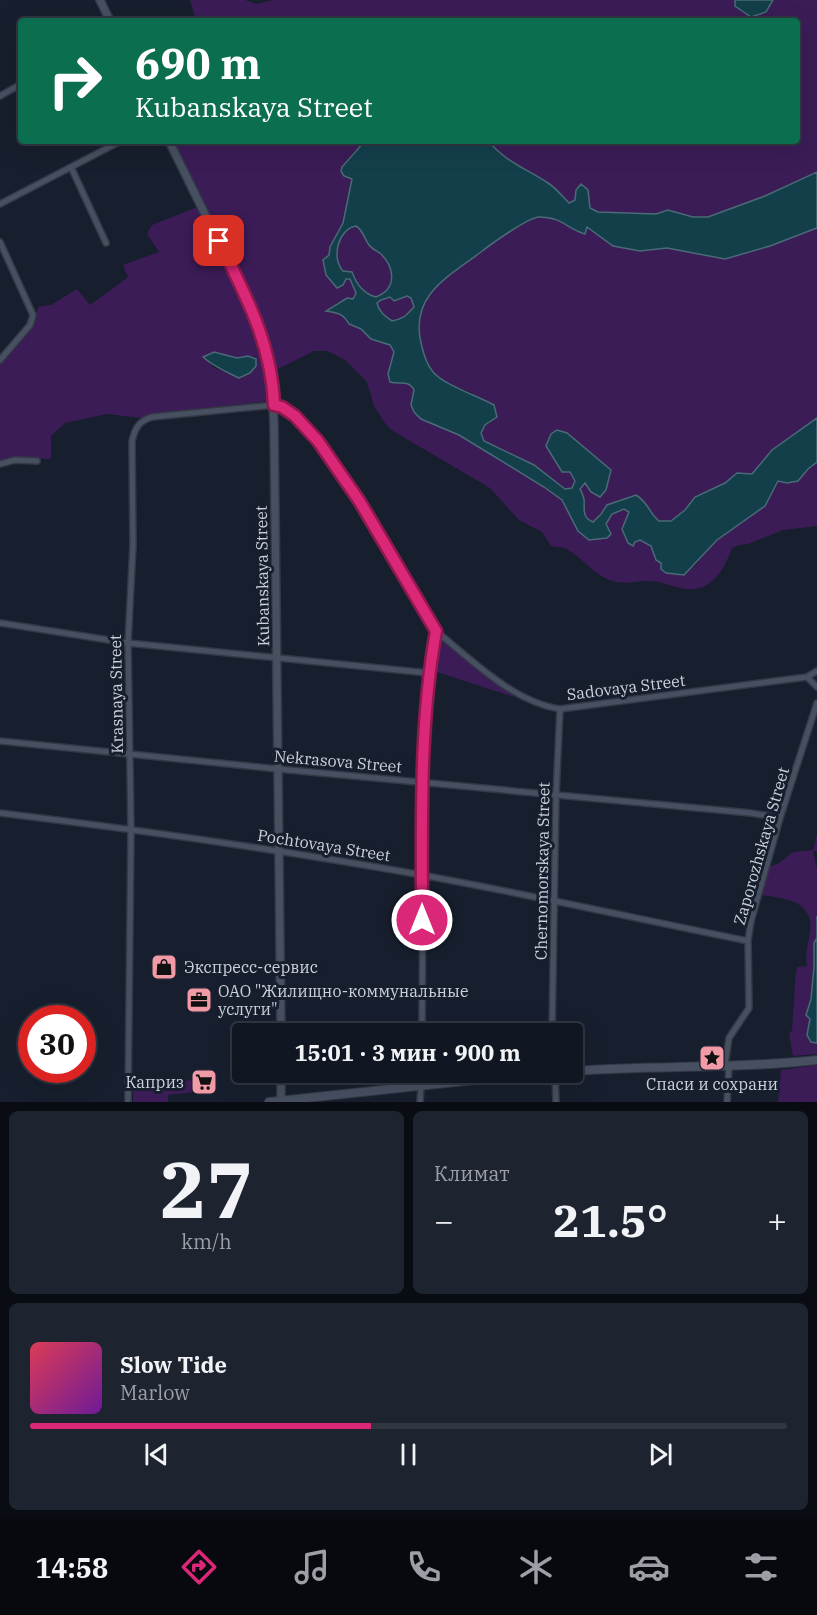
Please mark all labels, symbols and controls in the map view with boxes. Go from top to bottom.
text: 690 m [135,36,261,91]
icon: right [36,42,114,120]
text: Kubanskaya Street [135,89,373,124]
pin [193,215,244,266]
icon: arrive [202,224,235,257]
street label: Kubanskaya Street [251,505,273,647]
street label: Krasnaya Street [105,634,127,754]
street label: Sadovaya Street [566,670,687,704]
street label: Nekrasova Street [273,745,403,777]
street label: Zaporozhskaya Street [729,764,793,927]
street label: Chernomorskaya Street [530,781,554,960]
street label: Pochtovaya Street [256,825,392,865]
position arrow [390,888,454,952]
shop icon: Экспресс-сервис [149,952,179,982]
place label: Экспресс-сервис [184,957,318,977]
place label: ОАО "Жилищно-коммунальные услуги" [218,981,469,1019]
office icon: ОАО "Жилищно-коммунальные услуги" [184,985,214,1015]
speed limit sign: 30 [18,1005,96,1083]
text: 15:01 · 3 мин · 900 m [294,1038,521,1067]
place icon: Спаси и сохрани [697,1043,727,1073]
supermarket icon: Каприз [189,1067,219,1097]
place label: Каприз [126,1072,184,1092]
place label: Спаси и сохрани [646,1074,778,1094]
text: 27 [160,1138,253,1239]
text: Климат [434,1160,510,1187]
text: 21.5° [553,1191,668,1249]
text: − [434,1199,454,1242]
text: + [767,1199,787,1242]
text: km/h [181,1228,232,1255]
text: Slow Tide [120,1350,227,1379]
text: Marlow [120,1379,190,1406]
icon: previous [140,1438,173,1471]
icon: pause [392,1438,425,1471]
icon: next [644,1438,677,1471]
icon: directions [178,1546,220,1588]
icon: music [291,1546,333,1588]
icon: phone [403,1546,445,1588]
icon: climate [515,1546,557,1588]
icon: car [628,1546,670,1588]
icon: filters [740,1546,782,1588]
text: 14:58 [35,1550,108,1585]

